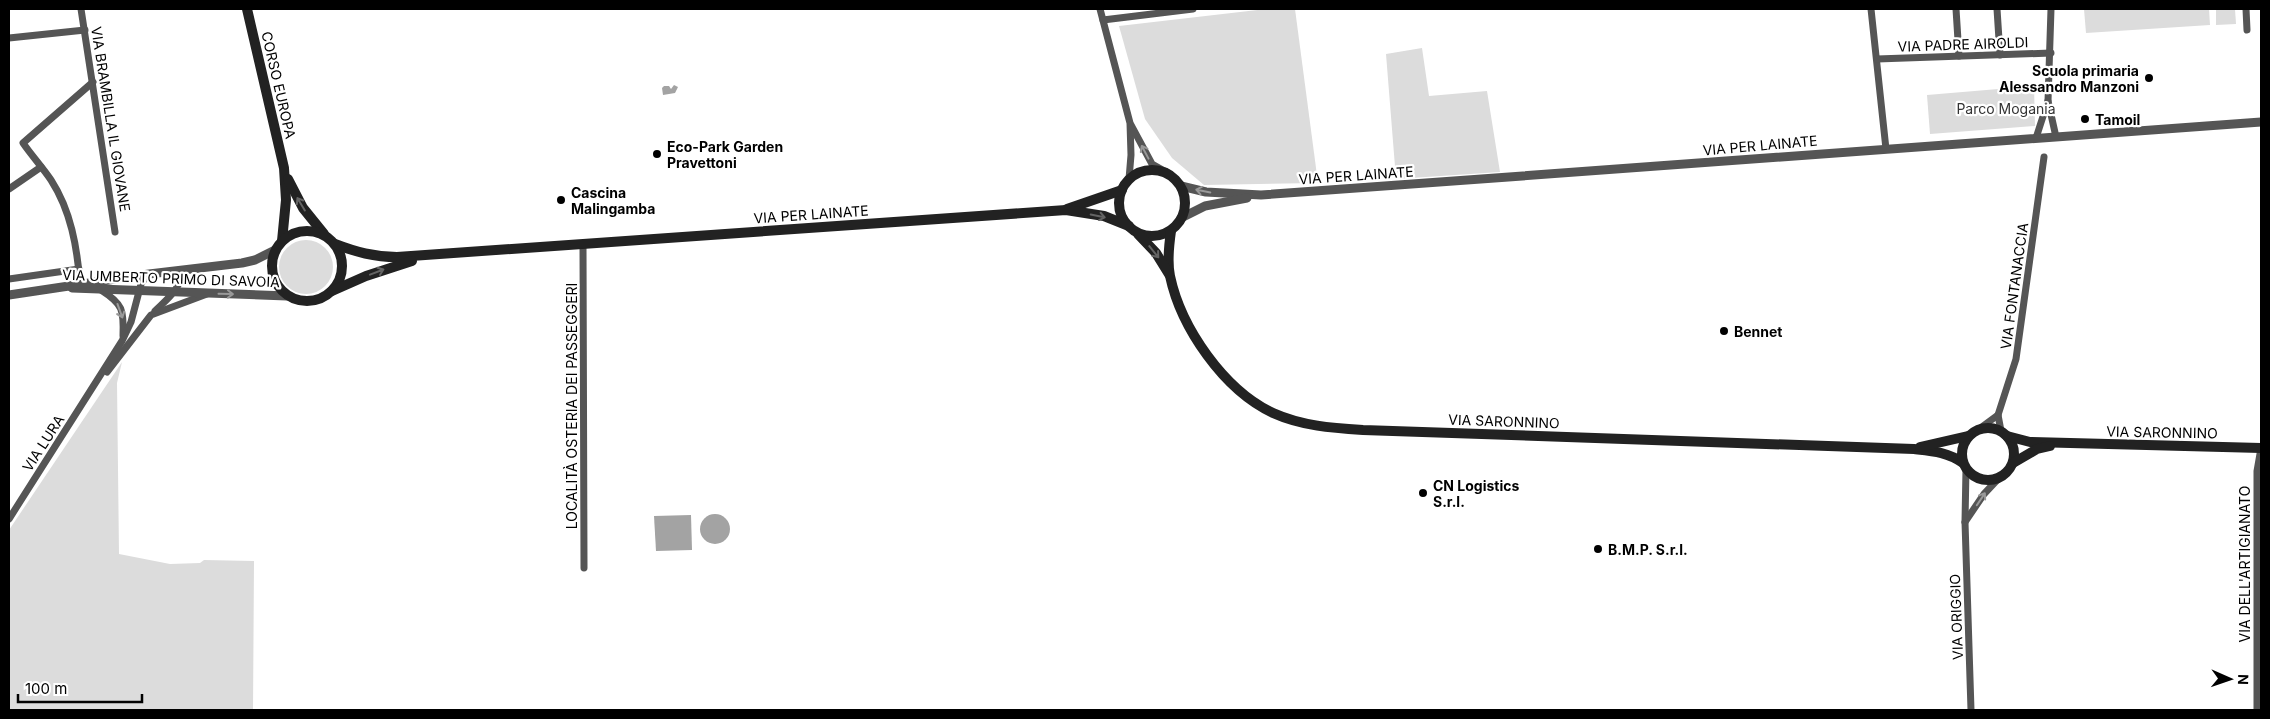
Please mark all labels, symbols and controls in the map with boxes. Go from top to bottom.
street label: VIA BRAMBILLA IL GIOVANE [88,25,134,213]
street label: CORSO EUROPA [258,30,300,141]
street label: VIA PADRE AIROLDI [1897,33,2029,55]
place label: Scuola primaria Alessandro Manzoni [1999,62,2139,95]
marker: Scuola primaria Alessandro Manzoni [2143,72,2155,84]
park label: Parco Mogania [1956,100,2056,117]
place label: Tamoil [2095,111,2140,128]
marker: Tamoil [2079,113,2091,125]
street label: VIA PER LAINATE [1702,132,1818,158]
place label: Eco-Park Garden Pravettoni [667,138,783,171]
one-way arrow [1140,145,1149,160]
marker: Eco-Park Garden Pravettoni [651,148,663,160]
street label: VIA PER LAINATE [1298,163,1414,187]
place label: Cascina Malingamba [571,184,655,217]
one-way arrow [1196,186,1212,195]
marker: Cascina Malingamba [555,194,567,206]
one-way arrow [296,198,306,212]
street label: VIA PER LAINATE [753,202,869,226]
one-way arrow [1090,211,1106,221]
street label: VIA FONTANACCIA [1997,221,2031,350]
one-way arrow [1148,245,1159,258]
street label: VIA UMBERTO PRIMO DI SAVOIA [62,266,280,290]
one-way arrow [369,267,384,276]
street label: LOCALITÀ OSTERIA DEI PASSEGGERI [563,283,580,529]
one-way arrow [217,289,233,299]
one-way arrow [116,303,125,318]
place label: Bennet [1734,323,1783,340]
marker: Bennet [1718,325,1730,337]
street label: VIA LURA [18,411,68,474]
street label: VIA SARONNINO [1448,411,1560,431]
street label: VIA SARONNINO [2106,423,2218,441]
place label: CN Logistics S.r.l. [1433,477,1519,510]
street label: VIA DELL'ARTIGIANATO [2236,486,2253,642]
marker: CN Logistics S.r.l. [1417,487,1429,499]
one-way arrow [1975,492,1986,506]
place label: B.M.P. S.r.l. [1608,541,1688,558]
marker: B.M.P. S.r.l. [1592,543,1604,555]
street label: VIA ORIGGIO [1946,574,1966,660]
north arrow [2205,654,2255,704]
scale bar [18,672,141,704]
text: N [2235,674,2252,685]
text: 100 m [25,679,67,698]

